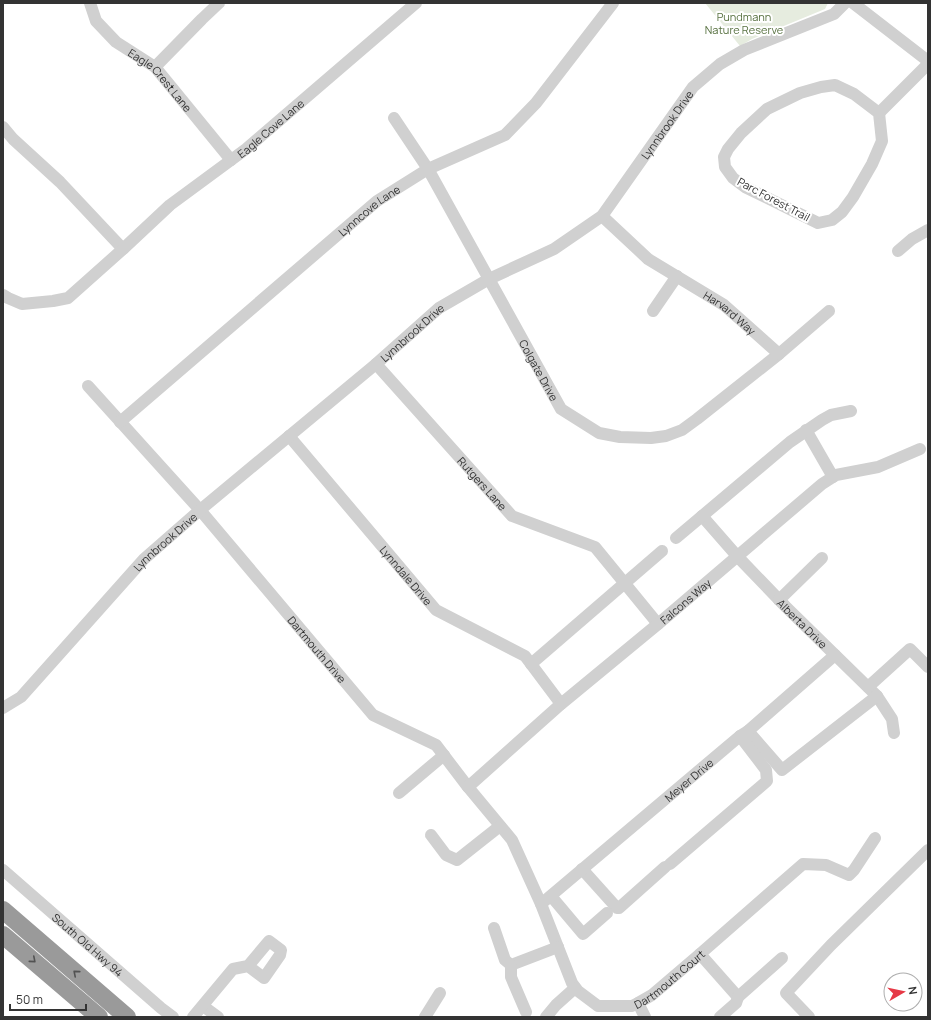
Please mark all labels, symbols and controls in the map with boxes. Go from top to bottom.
park label: Pundmann Nature Reserve [705,9,784,37]
street label: Eagle Crest Lane [126,44,196,115]
street label: Lynnbrook Drive [637,87,696,162]
street label: Eagle Cove Lane [234,95,307,161]
street label: Parc Forest Trail [735,174,813,224]
street label: Lynncove Lane [335,181,403,239]
street label: Harvard Way [701,287,760,338]
street label: Lynnbrook Drive [377,299,447,365]
street label: Colgate Drive [516,336,563,404]
street label: Rutgers Lane [455,453,511,514]
street label: Lynnbrook Drive [130,509,200,574]
street label: Lynndale Drive [377,542,436,608]
street label: Falcons Way [656,575,714,627]
street label: Alberta Drive [774,595,831,652]
street label: Dartmouth Drive [285,612,350,686]
street label: Meyer Drive [661,754,716,804]
street label: South Old Hwy 94 [49,909,127,979]
street label: Dartmouth Court [631,946,708,1011]
one-way arrow [28,955,35,962]
one-way arrow [74,971,81,978]
north arrow [883,972,923,1012]
text: N [905,985,921,996]
scale bar [10,986,86,1012]
text: 50 m [16,991,43,1008]

